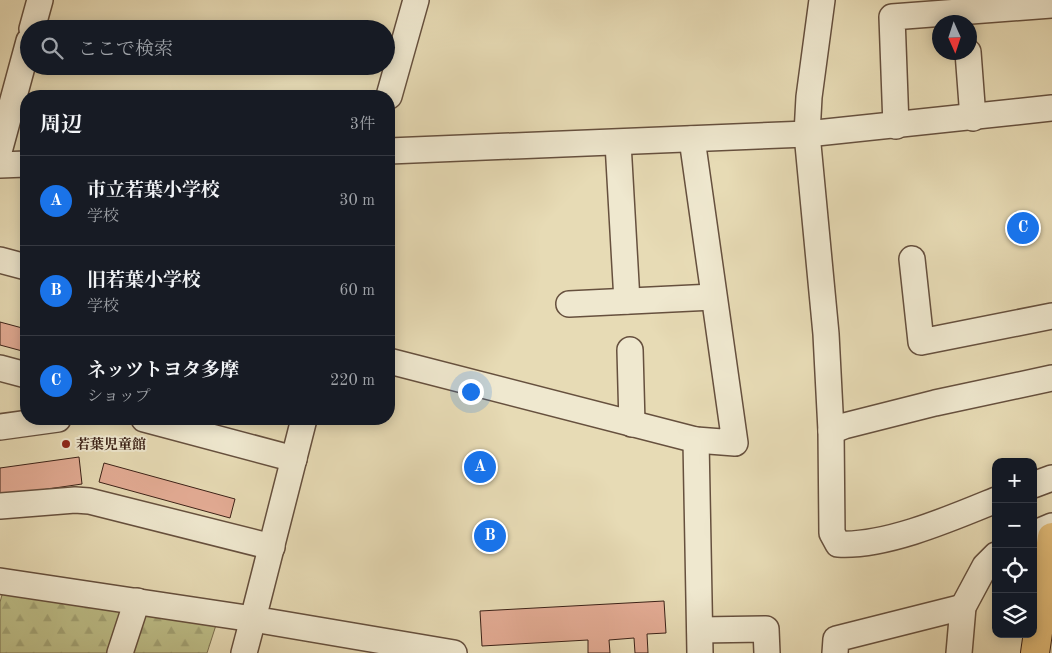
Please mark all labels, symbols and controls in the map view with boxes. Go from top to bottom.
north arrow [932,15,977,60]
search box [20,20,395,75]
icon: search [38,34,66,62]
text: ここで検索 [78,41,173,60]
text: 周辺 [40,115,82,136]
text: 3件 [350,117,375,133]
text: 市立若葉小学校 [87,182,220,201]
text: A [50,193,62,209]
text: 30 m [339,193,375,209]
text: 学校 [87,209,119,225]
pin: C [1007,209,1039,247]
text: 旧若葉小学校 [87,272,201,291]
text: B [50,283,62,299]
text: 60 m [339,283,375,299]
text: 学校 [87,299,119,315]
text: ネッツトヨタ多摩 [87,362,239,381]
text: C [51,373,61,389]
text: 220 m [330,373,375,389]
your location [458,379,484,405]
text: ショップ [87,389,151,405]
place label: 若葉児童館 [76,437,146,452]
marker: 若葉児童館 [60,438,72,450]
pin: A [464,448,496,486]
map controls [992,458,1037,638]
button: + [992,458,1037,503]
button: − [992,503,1037,548]
pin: B [474,517,506,555]
button: locate [992,548,1037,593]
button: layers [992,593,1037,638]

